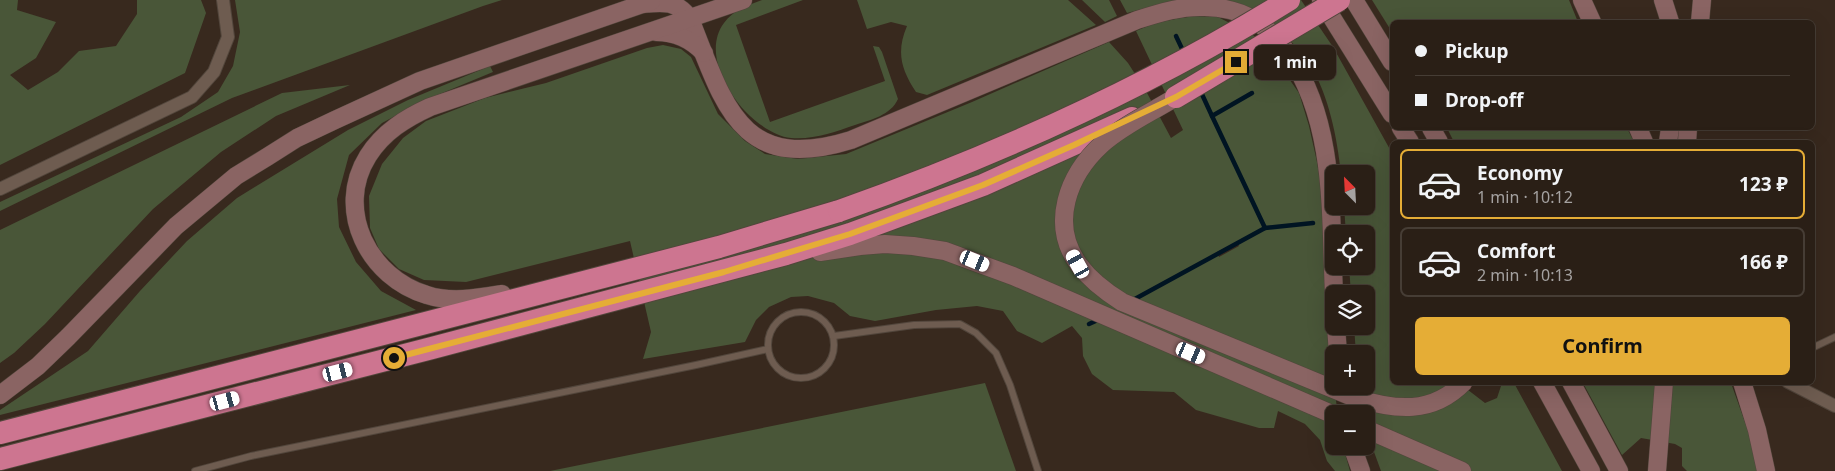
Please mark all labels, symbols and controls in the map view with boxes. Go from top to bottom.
text: Pickup [1445,38,1508,64]
callout: 1 min [1254,44,1336,80]
route end [1225,51,1247,73]
text: 1 min [1273,51,1317,73]
text: Drop-off [1445,87,1524,113]
text: Economy [1477,160,1563,186]
icon: car [1417,162,1462,207]
north arrow [1325,165,1375,215]
map controls [1325,165,1375,455]
text: 123 ₽ [1739,171,1788,197]
text: 1 min · 10:12 [1477,186,1573,208]
button: locate [1325,225,1375,275]
text: Comfort [1477,238,1556,264]
icon: car [1417,240,1462,285]
car [1064,247,1091,281]
car [958,248,991,274]
text: 166 ₽ [1739,249,1788,275]
text: 2 min · 10:13 [1477,264,1573,286]
button: layers [1325,285,1375,335]
button: Confirm [1415,317,1790,375]
car [1174,340,1207,366]
button: + [1325,345,1375,395]
route start [383,347,405,369]
car [321,361,354,383]
car [208,390,241,412]
button: − [1325,405,1375,455]

